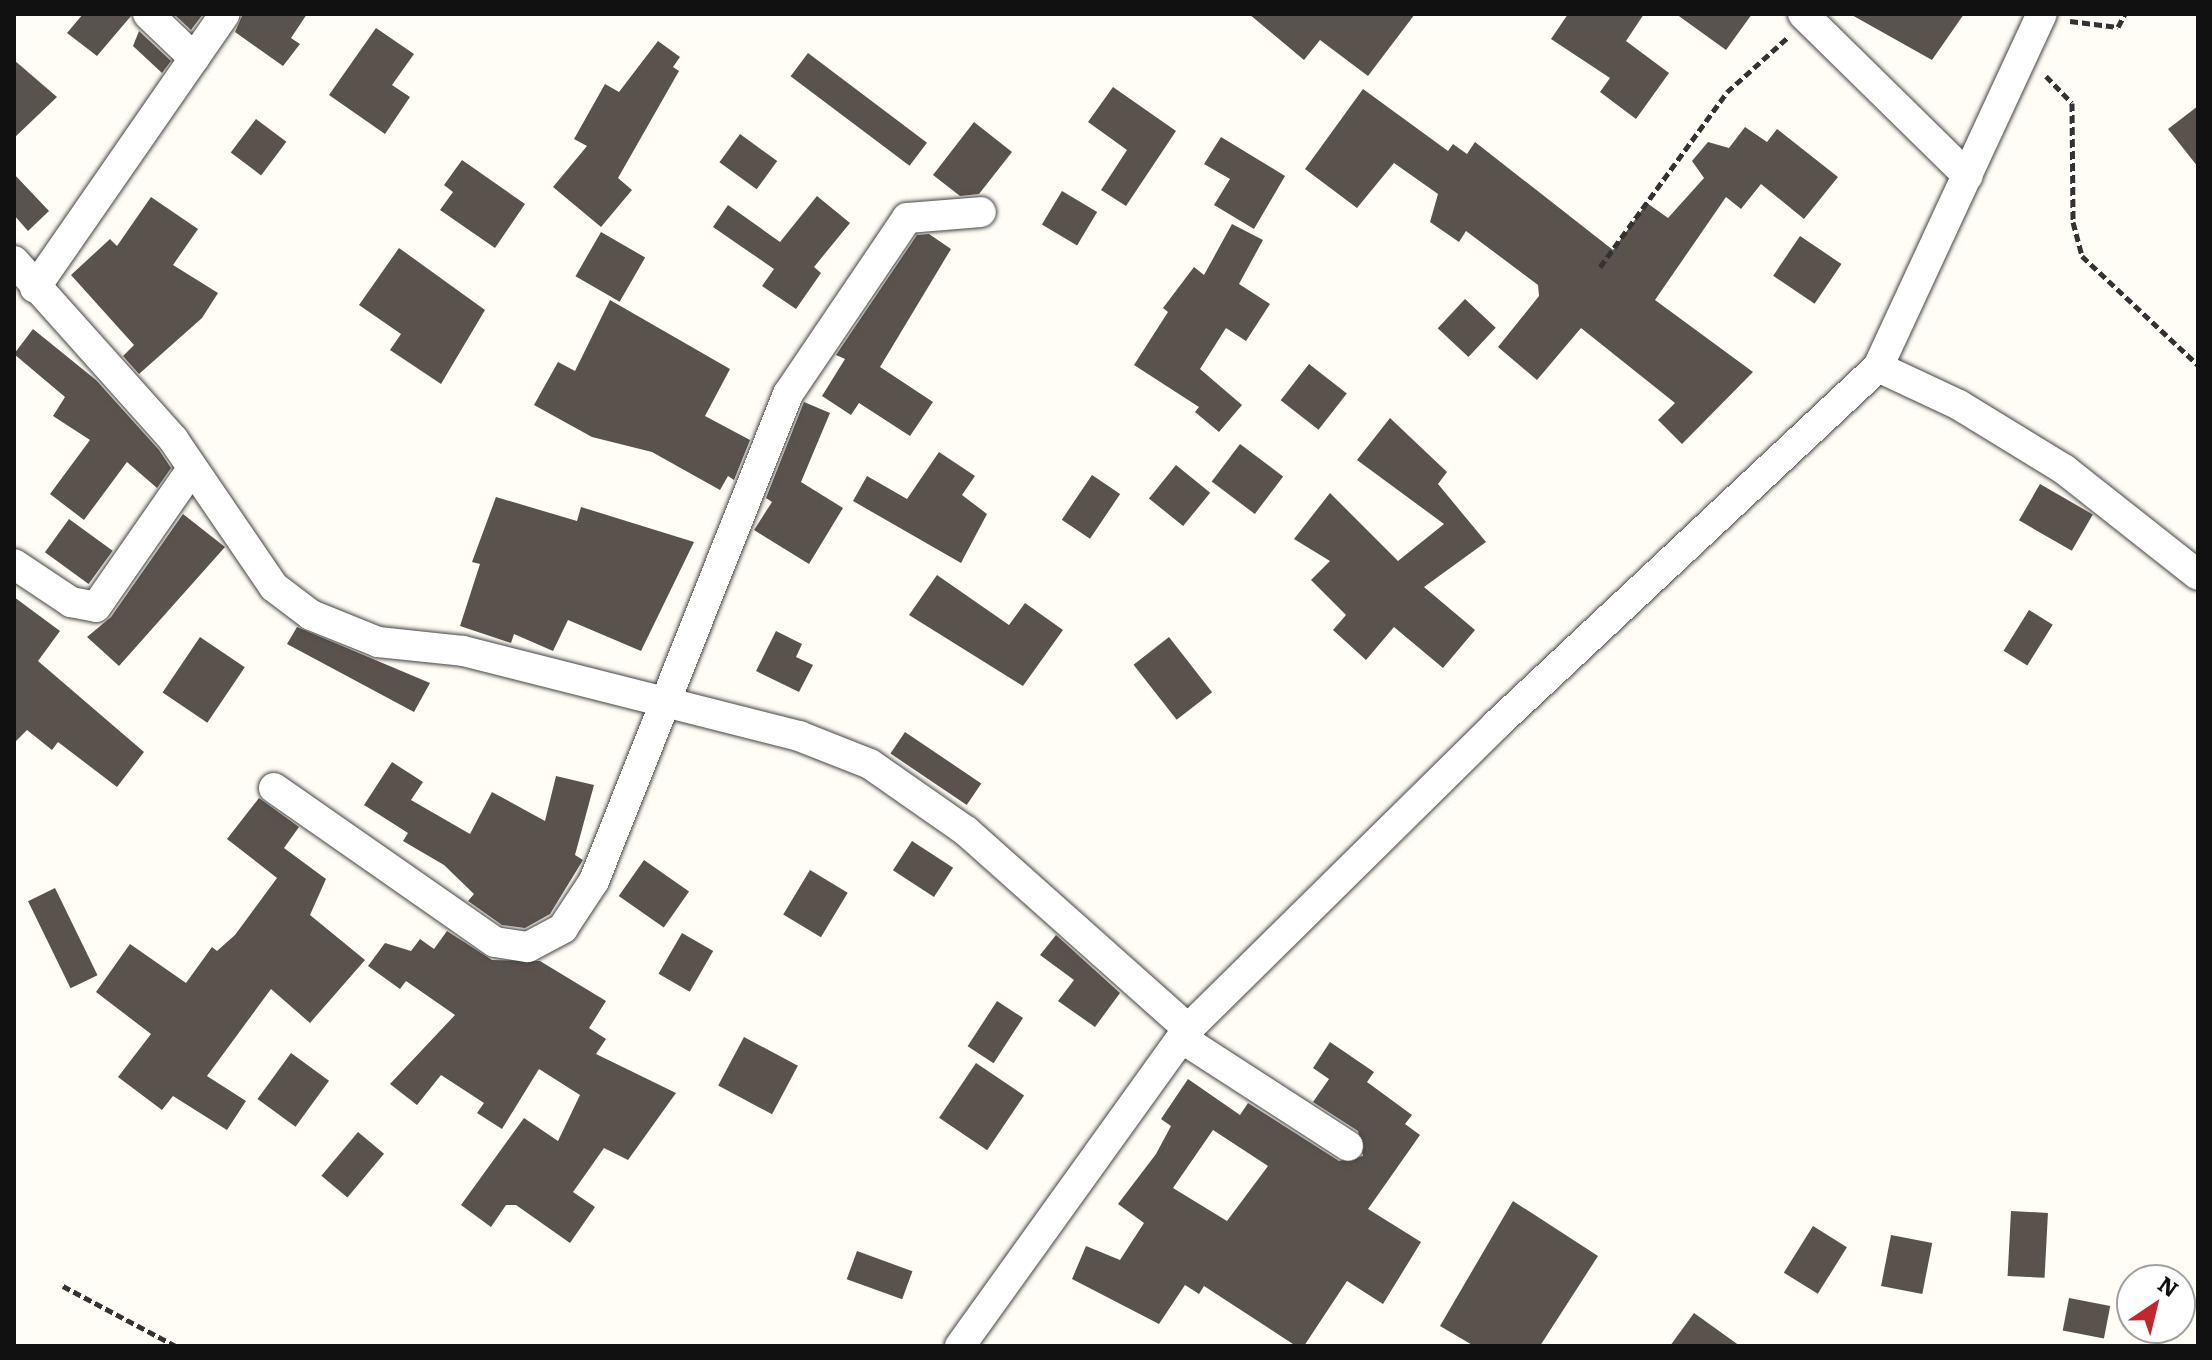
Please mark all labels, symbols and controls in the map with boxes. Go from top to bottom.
north arrow [2116,1264,2196,1344]
text: N [2152,1267,2186,1304]

